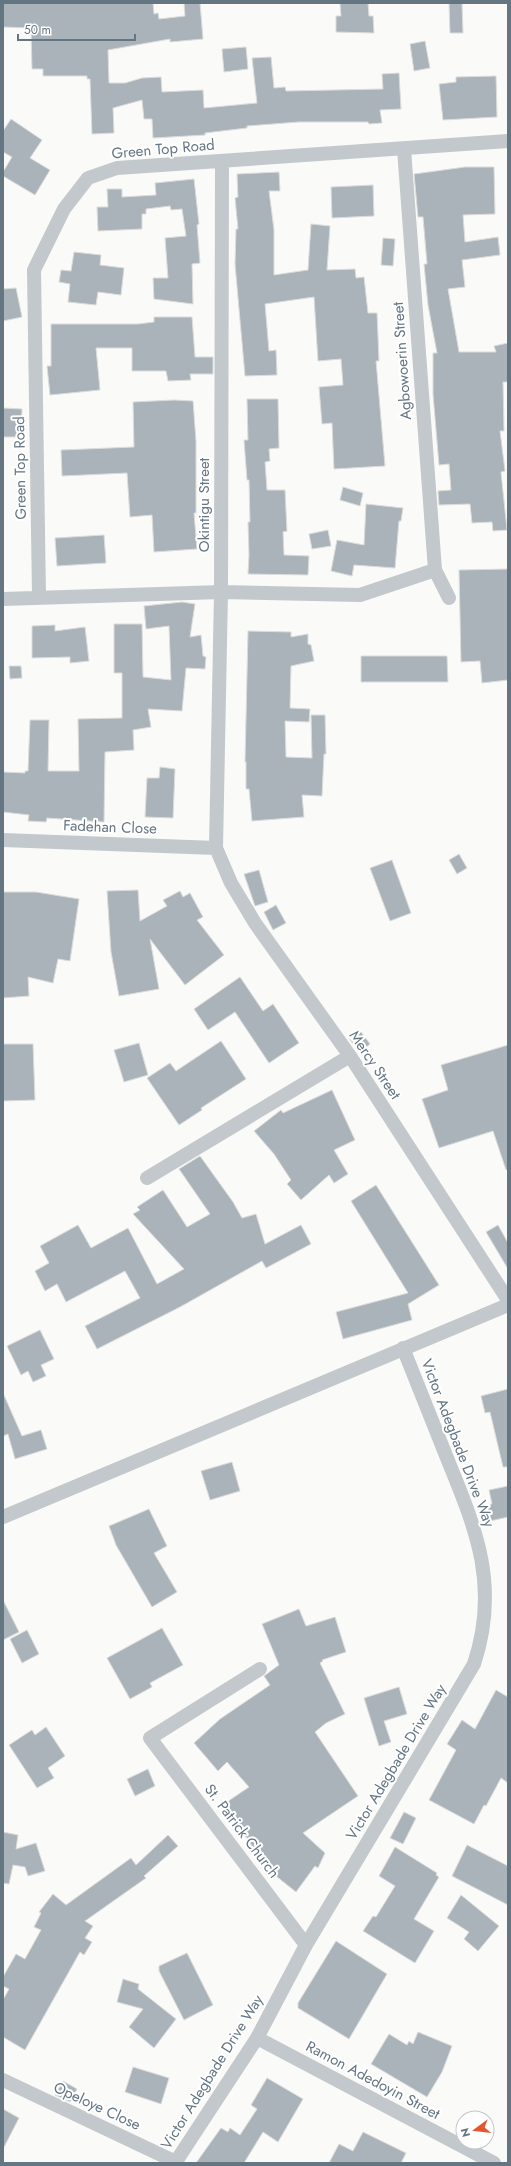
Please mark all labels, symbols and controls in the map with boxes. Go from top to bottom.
scale bar [18,16,135,42]
text: 50 m [24,21,51,39]
street label: Green Top Road [111,134,215,164]
street label: Agbowoerin Street [387,301,417,421]
street label: Green Top Road [8,416,32,520]
street label: Okintigu Street [193,457,215,552]
street label: Fadehan Close [63,814,157,840]
street label: Mercy Street [344,1026,406,1104]
street label: Victor Adegbade Drive Way [416,1356,500,1531]
street label: Victor Adegbade Drive Way [341,1679,452,1844]
street label: St. Patrick Church [199,1779,285,1883]
street label: Victor Adegbade Drive Way [155,1990,269,2154]
street label: Ramon Adedoyin Street [302,2035,444,2125]
street label: Opeloye Close [50,2076,144,2136]
north arrow [455,2110,495,2150]
text: N [456,2126,474,2139]

